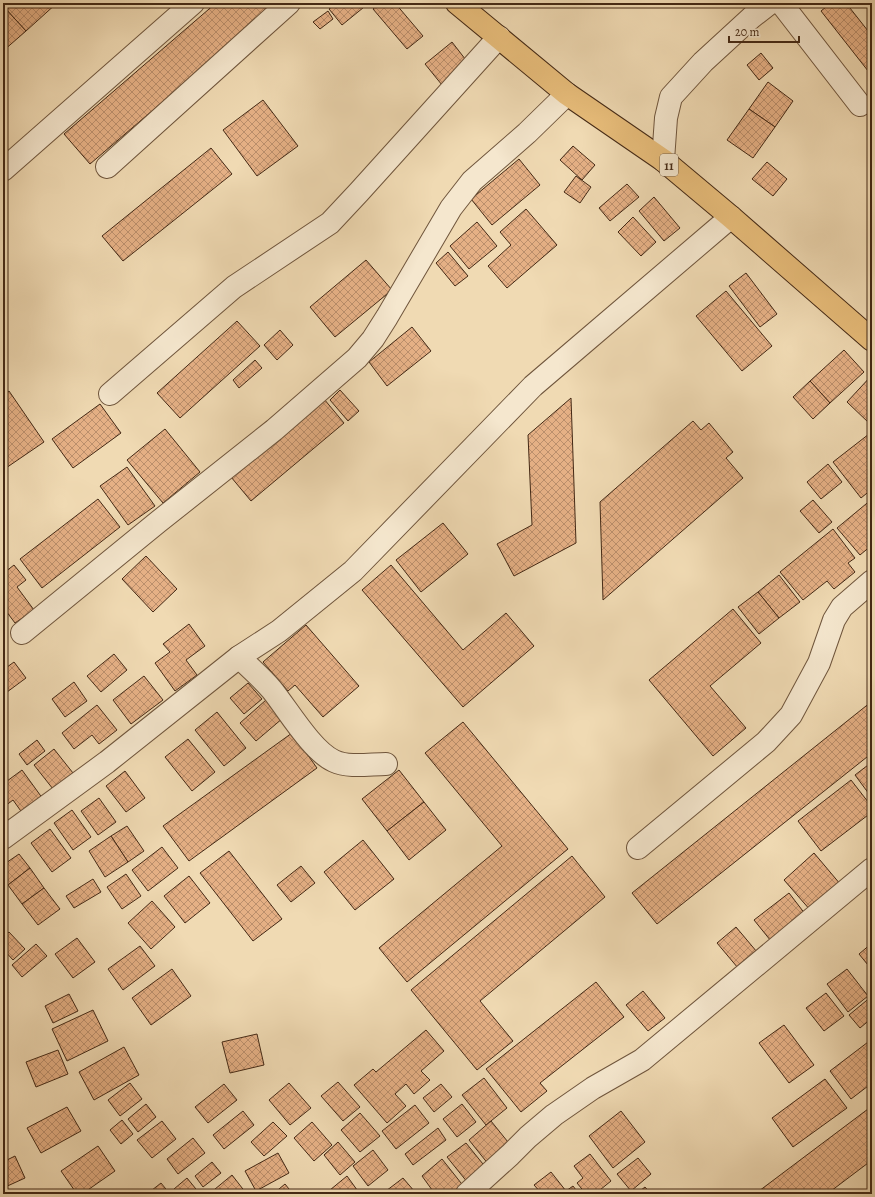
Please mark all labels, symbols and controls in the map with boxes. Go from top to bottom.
scale bar [729,18,799,44]
text: 20 m [735,24,759,40]
road number: 11 [660,154,678,176]

